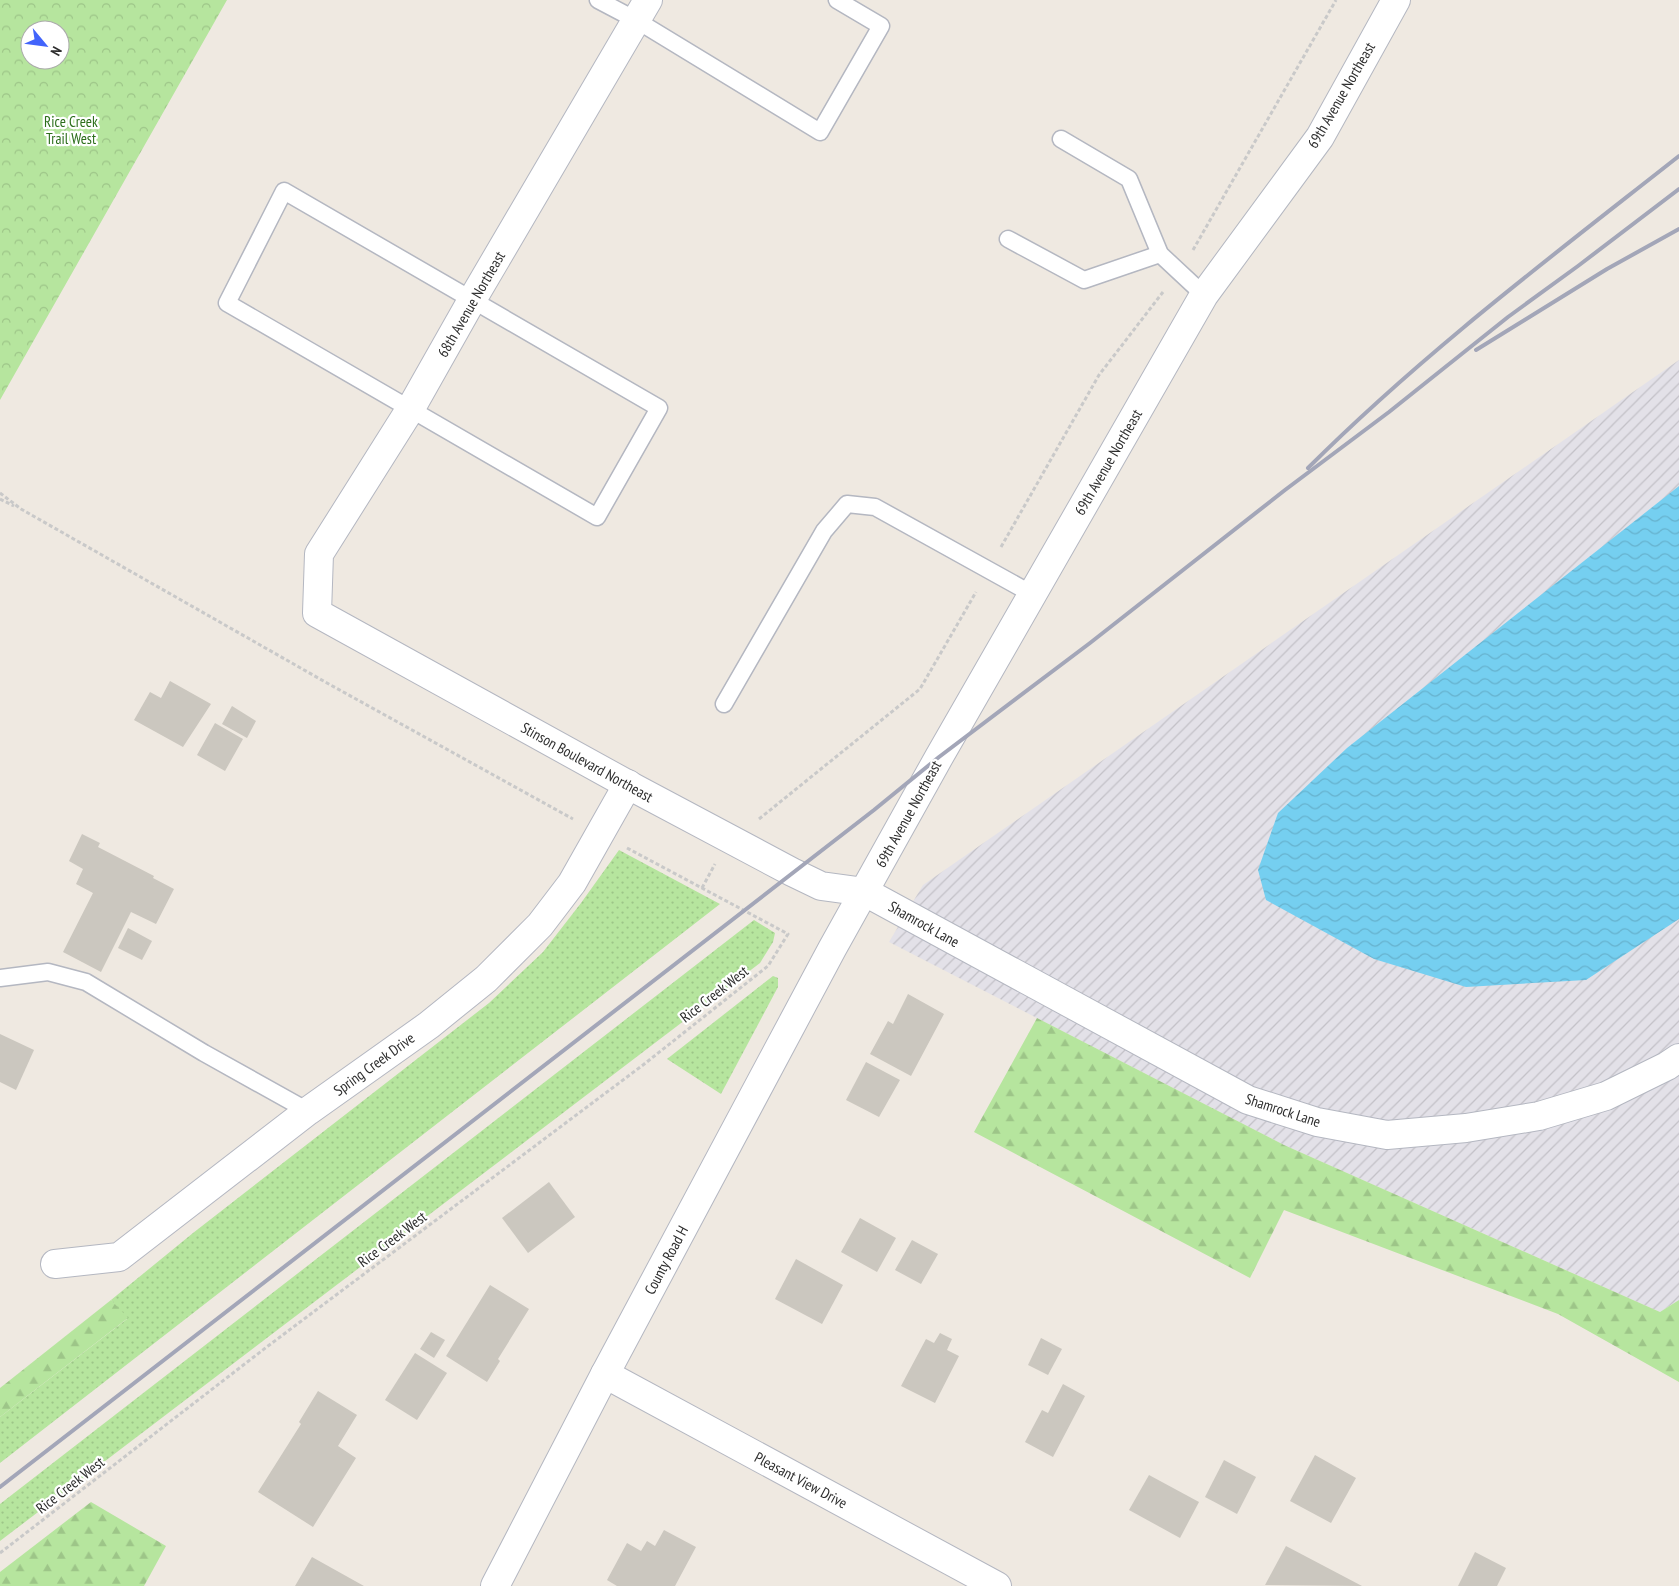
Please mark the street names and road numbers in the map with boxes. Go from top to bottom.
street label: 69th Avenue Northeast [1303,39,1379,151]
street label: 68th Avenue Northeast [433,248,509,360]
street label: 69th Avenue Northeast [1070,406,1146,518]
street label: Stinson Boulevard Northeast [518,718,656,806]
street label: 69th Avenue Northeast [871,757,945,871]
street label: Shamrock Lane [885,897,963,951]
street label: Rice Creek West [676,961,752,1027]
street label: Spring Creek Drive [330,1028,418,1100]
street label: Shamrock Lane [1243,1089,1323,1131]
street label: Rice Creek West [354,1207,430,1271]
street label: County Road H [640,1222,692,1298]
street label: Pleasant View Drive [751,1448,851,1512]
street label: Rice Creek West [32,1452,108,1518]

